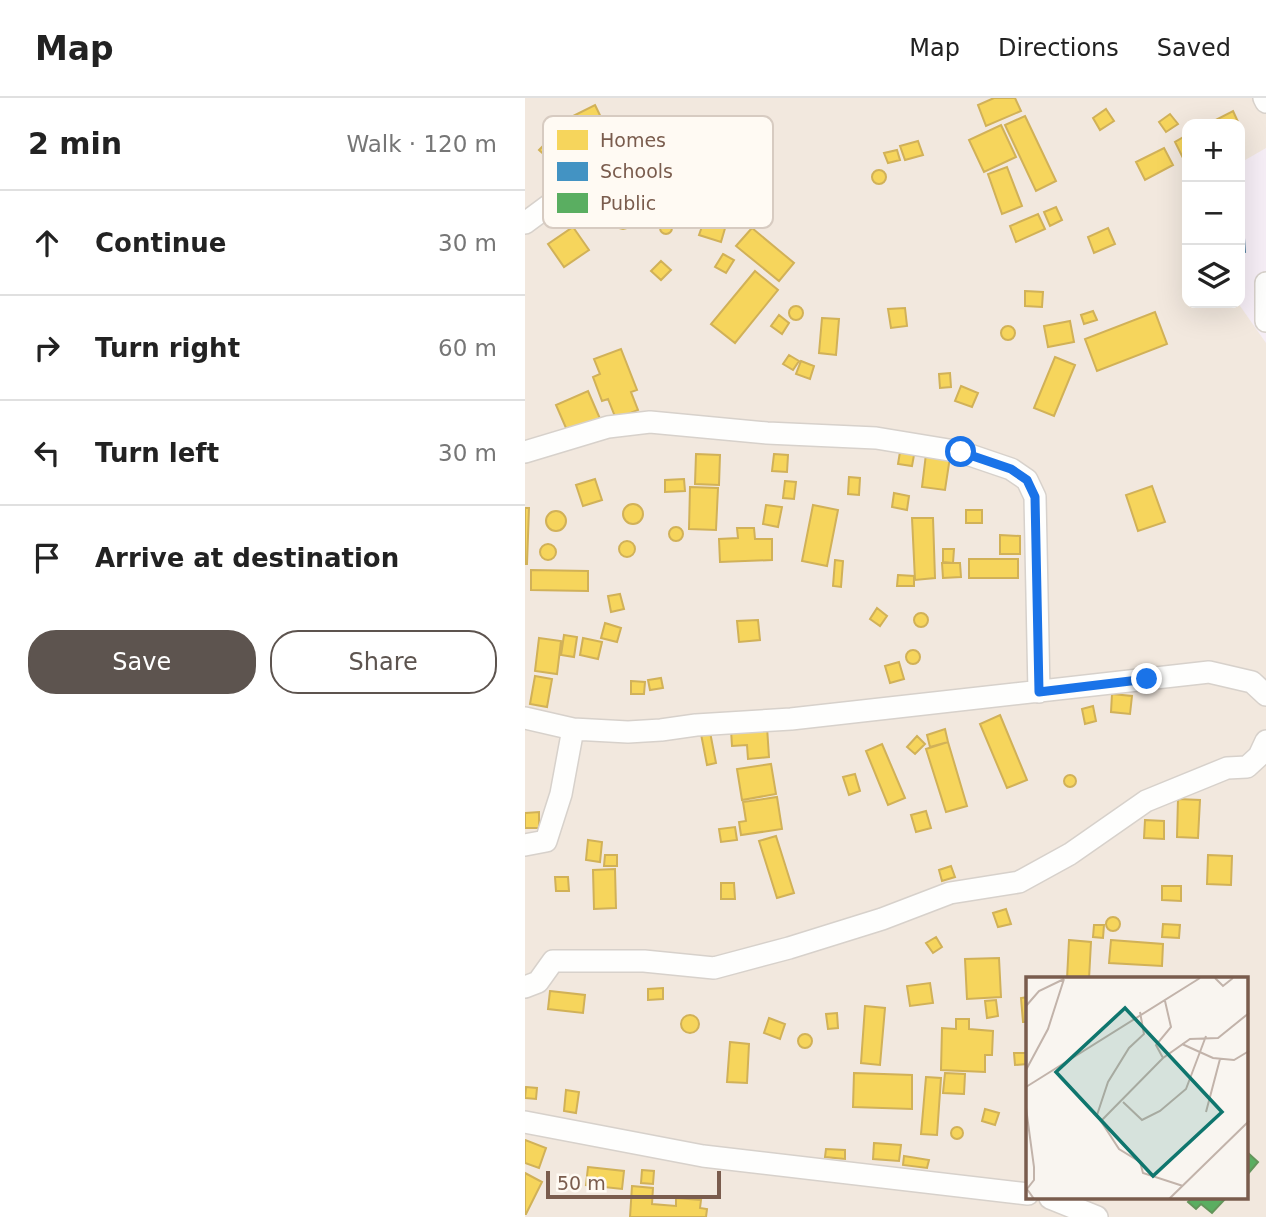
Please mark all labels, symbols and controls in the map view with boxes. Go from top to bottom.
text: Map [35,29,114,68]
text: Map [909,34,960,62]
text: Directions [998,34,1119,62]
text: Saved [1157,34,1231,62]
legend [543,116,773,228]
map controls [1182,119,1245,308]
button: + [1182,119,1245,182]
text: 2 min [28,126,122,161]
text: Homes [600,129,666,151]
text: Walk · 120 m [346,131,497,157]
text: Schools [600,160,673,182]
button: − [1182,182,1245,245]
text: Public [600,192,656,214]
icon: ahead [28,224,66,262]
text: Continue [95,228,226,258]
text: 30 m [438,230,497,256]
button: layers [1182,245,1245,308]
icon: right [28,329,66,367]
text: Turn right [95,333,240,363]
text: 60 m [438,335,497,361]
icon: left [28,434,66,472]
route start [945,436,976,467]
text: Turn left [95,438,219,468]
text: 30 m [438,440,497,466]
icon: arrive [28,539,66,577]
text: Arrive at destination [95,543,399,573]
button: Save [28,630,256,694]
button: Share [270,630,497,694]
route end [1131,663,1162,694]
inset map [1026,977,1249,1200]
scale bar [546,1168,721,1200]
text: 50 m [557,1172,606,1194]

